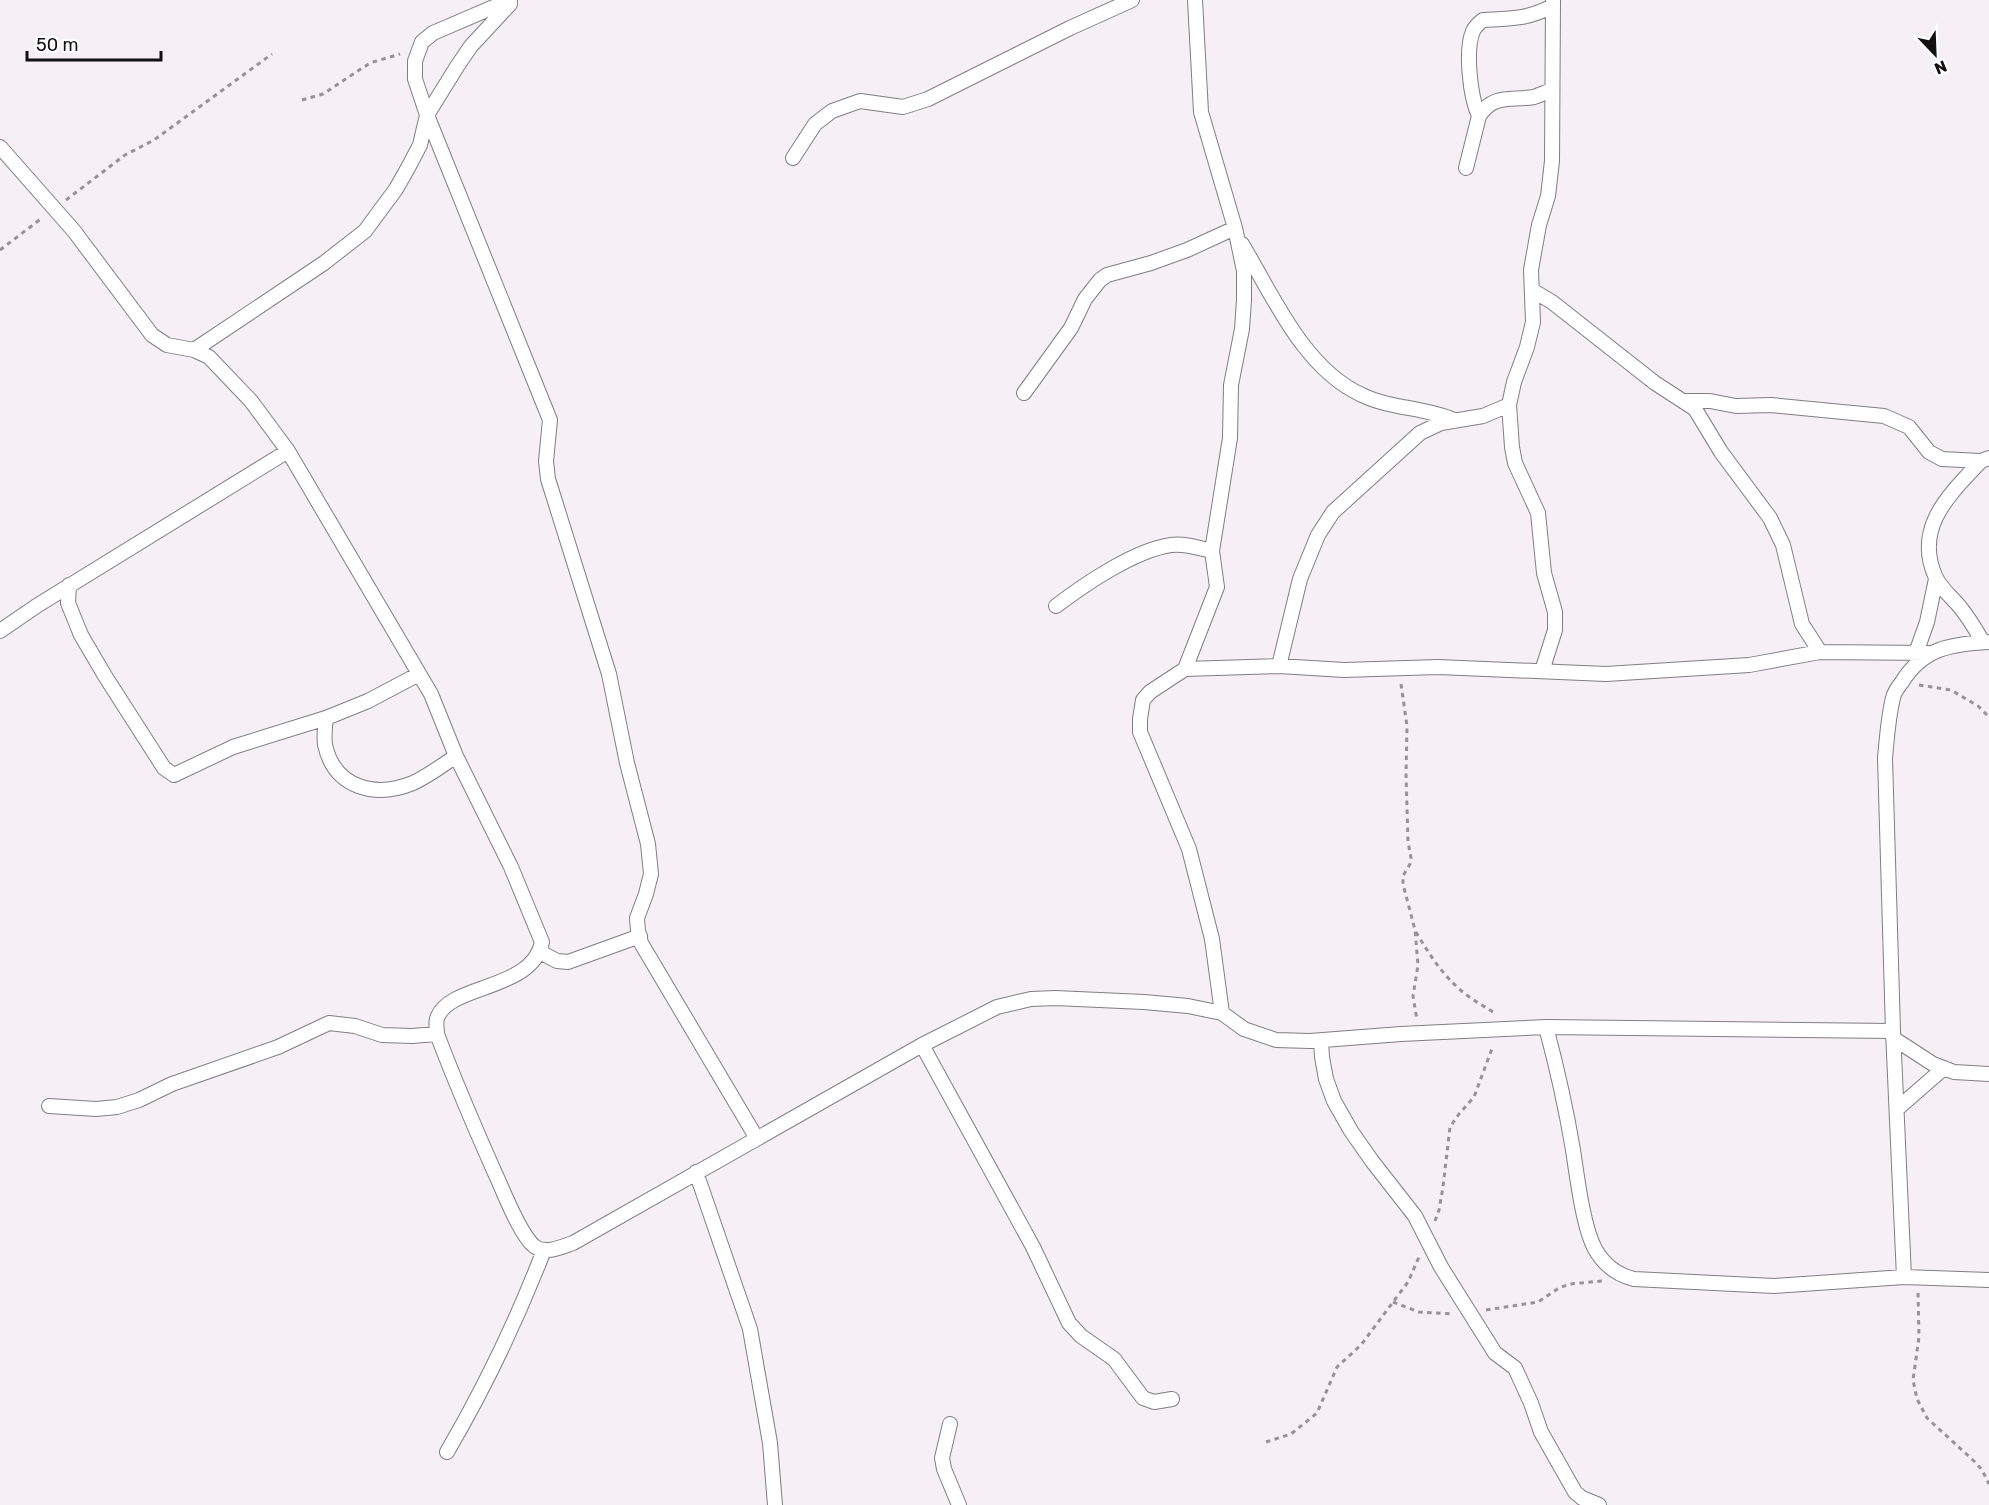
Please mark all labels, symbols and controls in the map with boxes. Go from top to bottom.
scale bar [27,24,160,62]
north arrow [1905,24,1965,84]
text: 50 m [36,34,79,56]
text: N [1932,56,1950,78]

